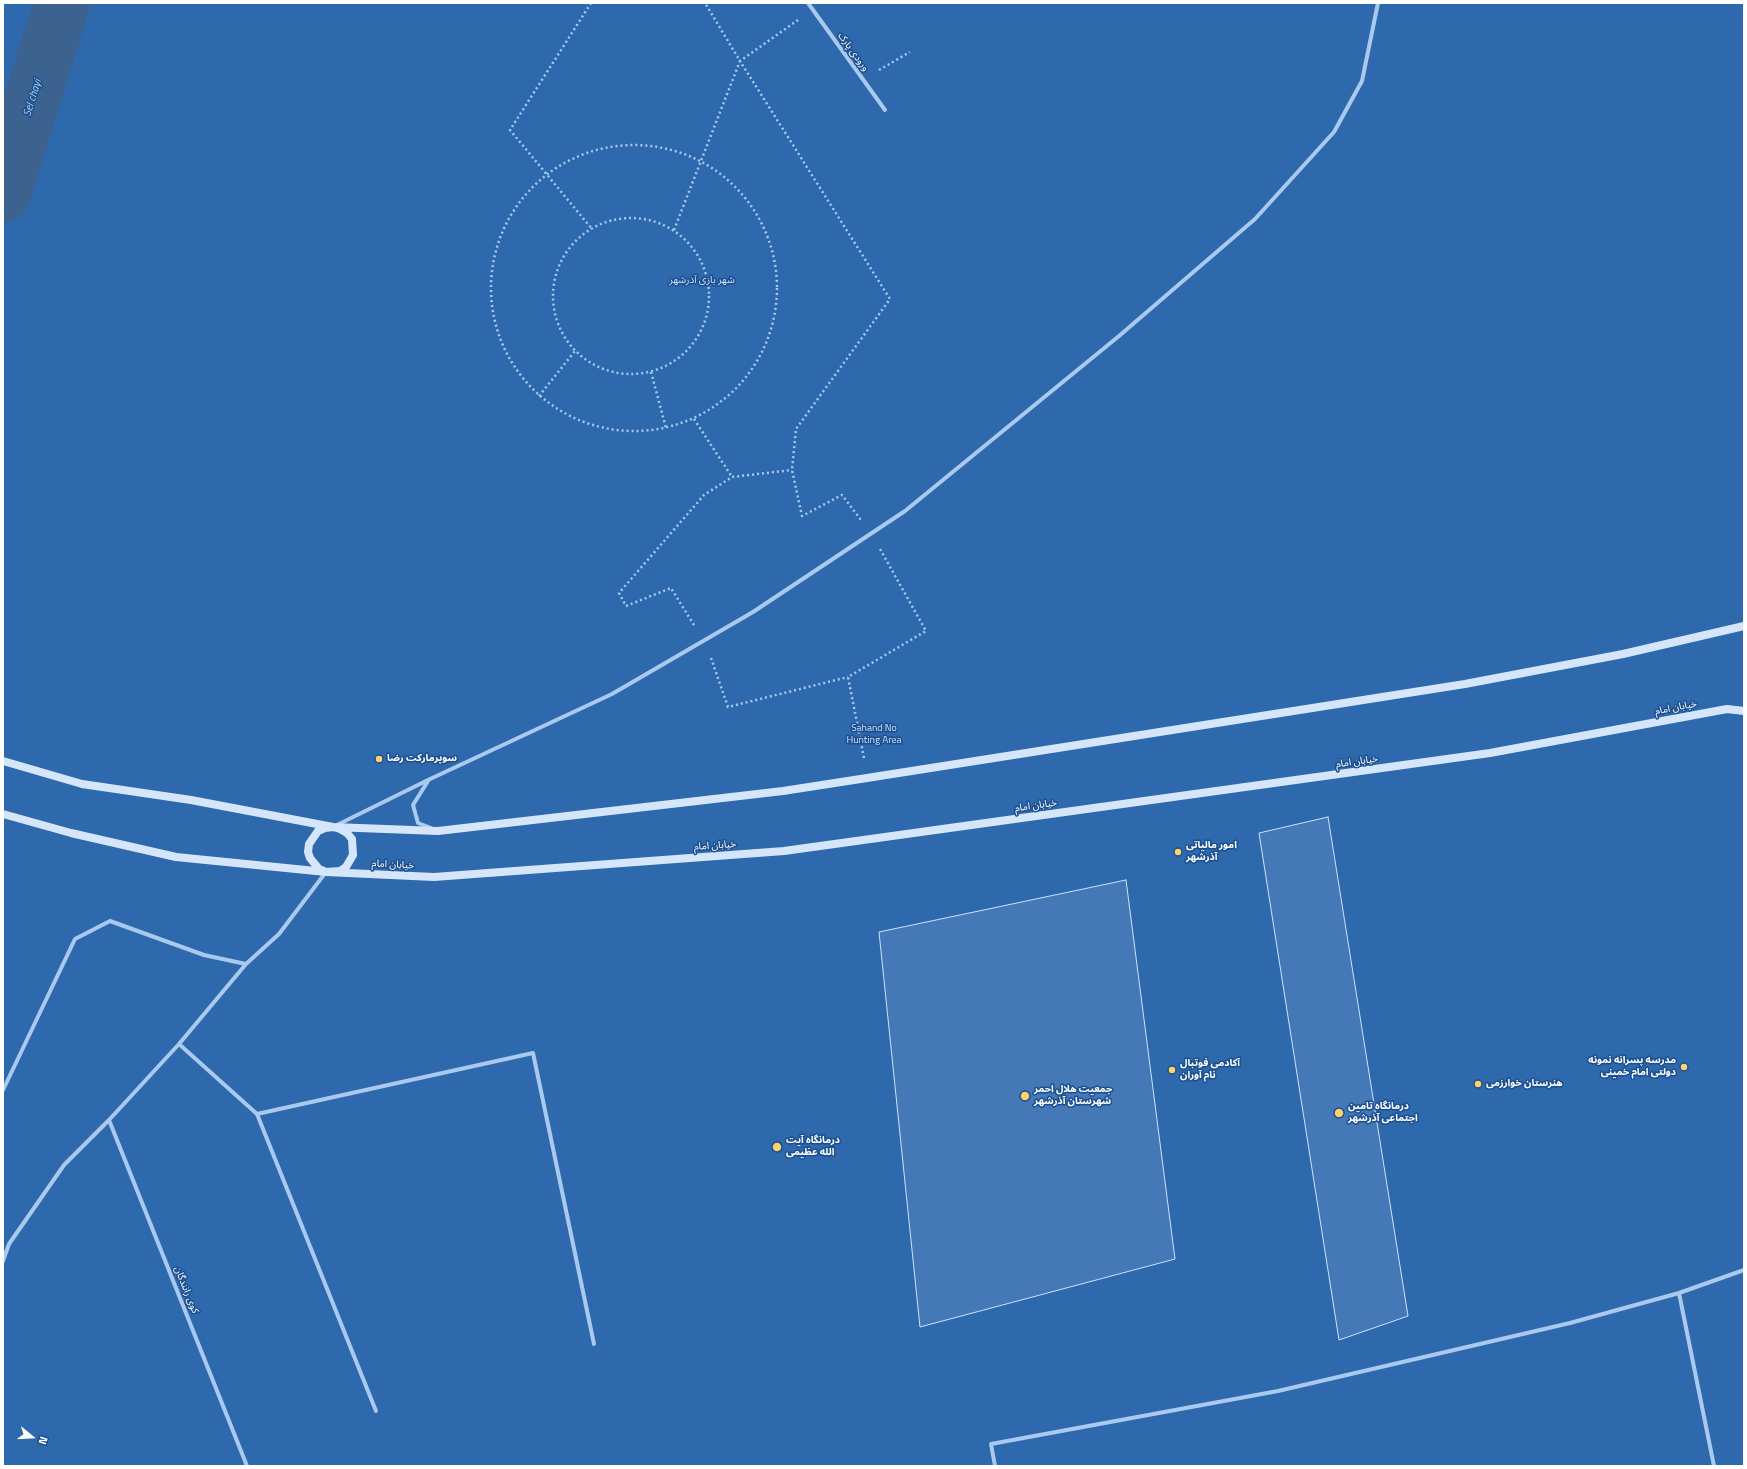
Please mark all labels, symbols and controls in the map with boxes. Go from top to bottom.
street label: ورودی پارک [835,30,871,74]
water label: Sel chayi [21,78,45,118]
park label: شهر بازی آذرشهر [669,275,735,287]
street label: خیابان امام [1654,698,1698,718]
park label: Sahand No Hunting Area [846,723,902,746]
place label: سوپرمارکت رضا [387,753,457,765]
street label: خیابان امام [1335,753,1379,771]
marker: سوپرمارکت رضا [374,754,384,764]
street label: خیابان امام [1014,797,1058,815]
street label: خیابان امام [693,839,737,853]
place label: امور مالیاتی آذرشهر [1186,840,1237,864]
marker: امور مالیاتی آذرشهر [1173,847,1183,857]
street label: خیابان امام [371,858,415,872]
place label: مدرسه پسرانه نمونه دولتی امام خمینی [1588,1055,1676,1078]
place label: آکادمی فوتبال نام آوران [1180,1058,1240,1082]
marker: مدرسه پسرانه نمونه دولتی امام خمینی [1679,1062,1689,1072]
marker: آکادمی فوتبال نام آوران [1167,1065,1177,1075]
place label: هنرستان خوارزمی [1486,1078,1563,1090]
marker: هنرستان خوارزمی [1473,1079,1483,1089]
place label: جمعیت هلال احمر شهرستان آذرشهر [1034,1084,1112,1108]
marker: جمعیت هلال احمر شهرستان آذرشهر [1019,1090,1031,1102]
place label: درمانگاه تامین اجتماعی آذرشهر [1348,1101,1418,1124]
marker: درمانگاه تامین اجتماعی آذرشهر [1333,1107,1345,1119]
place label: درمانگاه آیت الله عظیمی [786,1135,840,1158]
marker: درمانگاه آیت الله عظیمی [771,1141,783,1153]
street label: کوی رانندگان [171,1265,201,1315]
north arrow [12,1417,52,1457]
text: N [35,1435,52,1447]

